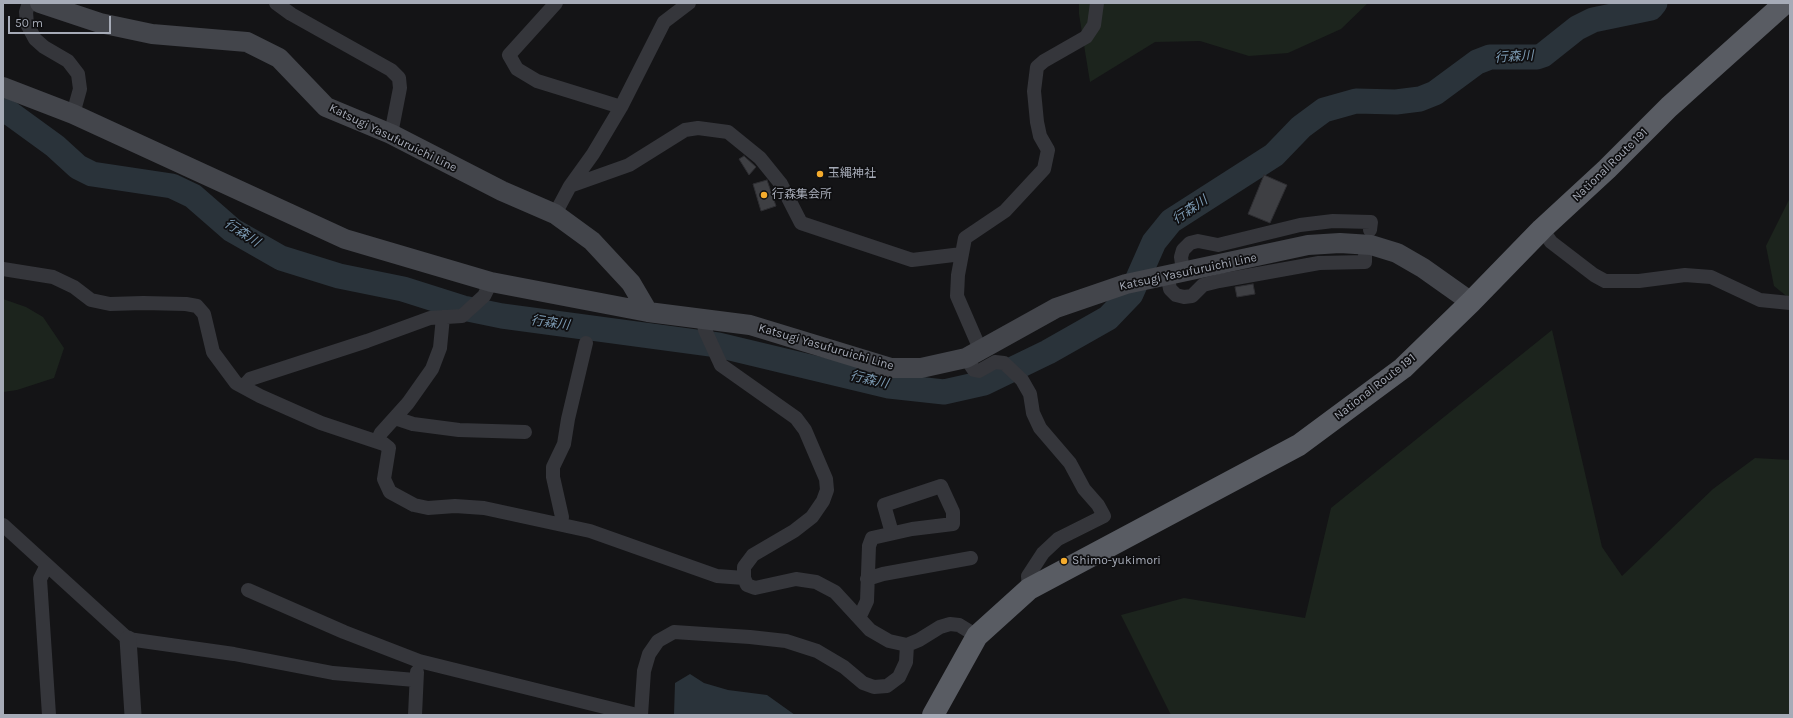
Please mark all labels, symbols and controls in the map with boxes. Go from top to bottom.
scale bar [10,8,113,34]
text: 50 m [15,16,43,30]
water label: 行森川 [1494,48,1534,66]
street label: Katsugi Yasufuruichi Line [327,101,459,175]
street label: National Route 191 [1569,125,1651,205]
place label: 玉縄神社 [828,167,876,181]
marker: 玉縄神社 [815,169,825,179]
place label: 行森集会所 [772,188,832,202]
marker: 行森集会所 [759,190,769,200]
water label: 行森川 [1169,193,1211,227]
water label: 行森川 [221,216,263,250]
street label: Katsugi Yasufuruichi Line [1118,250,1258,294]
water label: 行森川 [530,313,570,333]
street label: Katsugi Yasufuruichi Line [757,321,895,373]
street label: National Route 191 [1332,351,1418,423]
water label: 行森川 [848,368,890,392]
place label: Shimo-yukimori [1072,554,1161,568]
marker: Shimo-yukimori [1059,556,1069,566]

